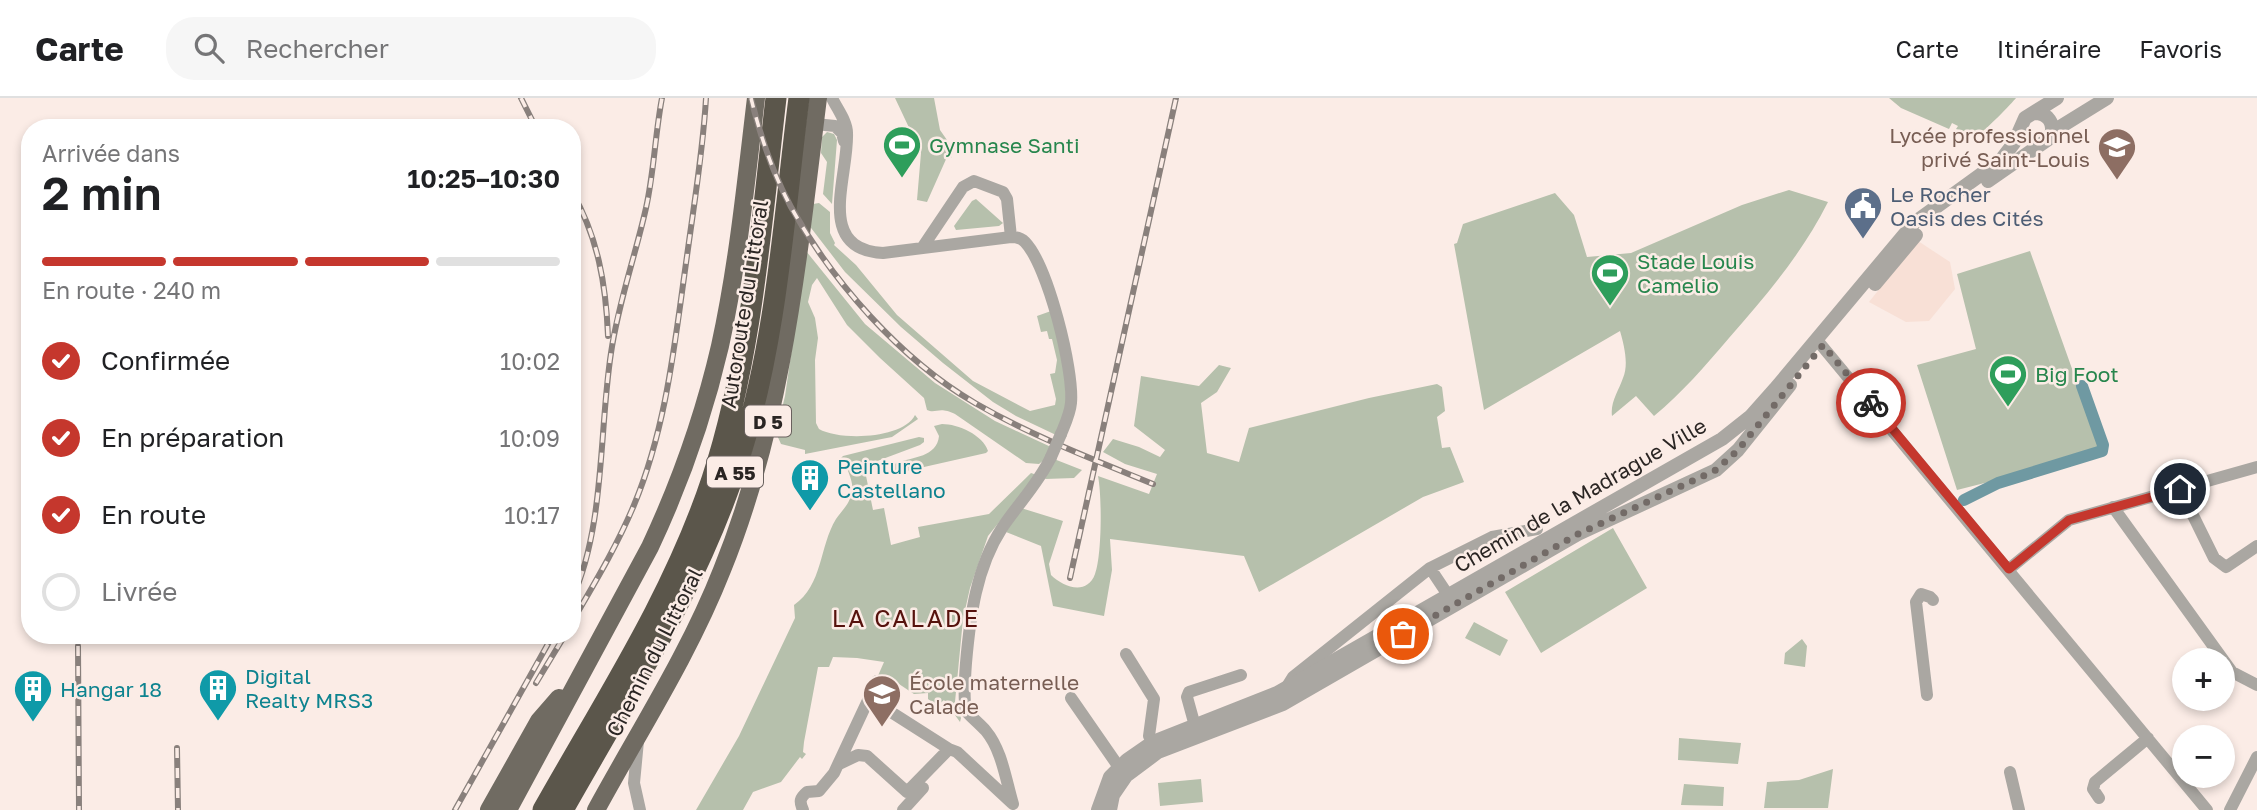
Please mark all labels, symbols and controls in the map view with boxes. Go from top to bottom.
search box [166,17,656,80]
text: Carte [35,29,124,68]
icon: search [190,29,228,67]
text: Rechercher [246,33,389,64]
text: Carte [1896,34,1959,63]
text: Itinéraire [1997,34,2101,63]
text: Favoris [2139,34,2222,63]
place label: Lycée professionnel privé Saint-Louis [1889,122,2090,172]
sports icon: Gymnase Santi [881,124,923,179]
school or university icon: Lycée professionnel privé Saint-Louis [2096,126,2138,181]
place label: Gymnase Santi [929,132,1080,158]
text: Arrivée dans [42,139,180,167]
text: 10:25–10:30 [407,163,560,194]
text: 2 min [42,165,162,220]
place label: Le Rocher Oasis des Cités [1890,181,2044,231]
public building icon: Le Rocher Oasis des Cités [1842,185,1884,240]
street label: Autoroute du Littoral [715,198,773,410]
place label: Stade Louis Camelio [1637,248,1754,298]
sports icon: Stade Louis Camelio [1589,252,1631,307]
text: En route · 240 m [42,276,221,304]
icon: check [42,342,80,380]
text: Confirmée [101,345,230,376]
text: 10:02 [500,347,560,375]
sports icon: Big Foot [1987,353,2029,408]
place label: Big Foot [2035,361,2119,387]
courier [1836,368,1906,438]
icon: bike [1852,384,1890,422]
road number: D 5 [745,406,791,436]
street label: Chemin de la Madrague Ville [1449,412,1711,578]
icon: check [42,419,80,457]
text: En préparation [101,422,284,453]
text: 10:09 [500,424,560,452]
place label: Peinture Castellano [837,453,946,503]
road number: A 55 [707,456,763,488]
building icon: Peinture Castellano [789,457,831,512]
pin [2150,459,2210,519]
icon: home [2161,470,2199,508]
icon: check [42,496,80,534]
text: En route [101,499,206,530]
text: 10:17 [504,501,560,529]
street label: Chemin du Littoral [600,563,708,741]
text: Livrée [101,576,177,607]
district label: LA CALADE [832,603,980,632]
pin [1373,604,1433,664]
icon: bag [1384,615,1422,653]
map controls [2172,648,2235,788]
button: + [2172,648,2235,711]
place label: Digital Realty MRS3 [245,663,373,713]
building icon: Digital Realty MRS3 [197,667,239,722]
building icon: Hangar 18 [12,668,54,723]
place label: École maternelle Calade [909,669,1079,719]
school or university icon: École maternelle Calade [861,673,903,728]
place label: Hangar 18 [60,676,162,702]
button: − [2172,725,2235,788]

